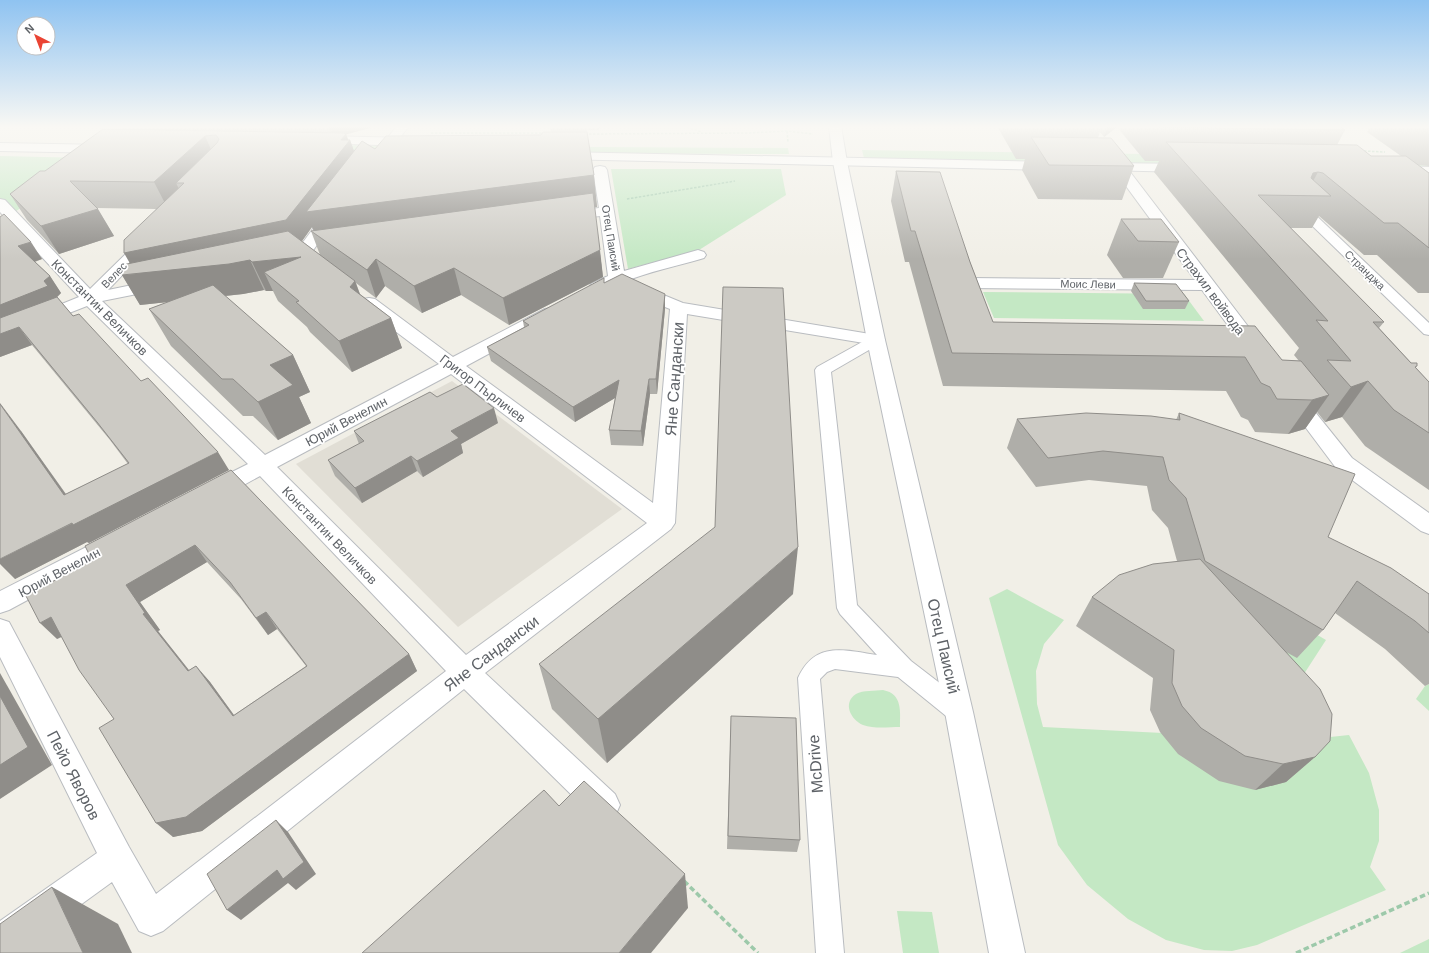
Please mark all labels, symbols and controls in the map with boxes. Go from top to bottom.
north arrow [16,16,56,56]
text: N [22,21,36,36]
street label: Отец Паисий [600,204,622,272]
street label: Страхил войвода [1173,245,1249,338]
street label: Странджа [1342,248,1388,293]
street label: Константин Величков [48,256,151,359]
street label: Велес [99,259,129,290]
street label: Моис Леви [1060,278,1116,290]
street label: Яне Сандански [662,321,687,437]
street label: Григор Пърличев [437,351,529,426]
street label: Юрий Венелин [303,394,390,449]
street label: Константин Величков [279,483,380,587]
street label: Юрий Венелин [16,545,103,600]
street label: Отец Паисий [924,597,963,695]
street label: Яне Сандански [441,612,542,695]
street label: Пейо Яворов [44,728,103,823]
street label: McDrive [805,734,826,794]

